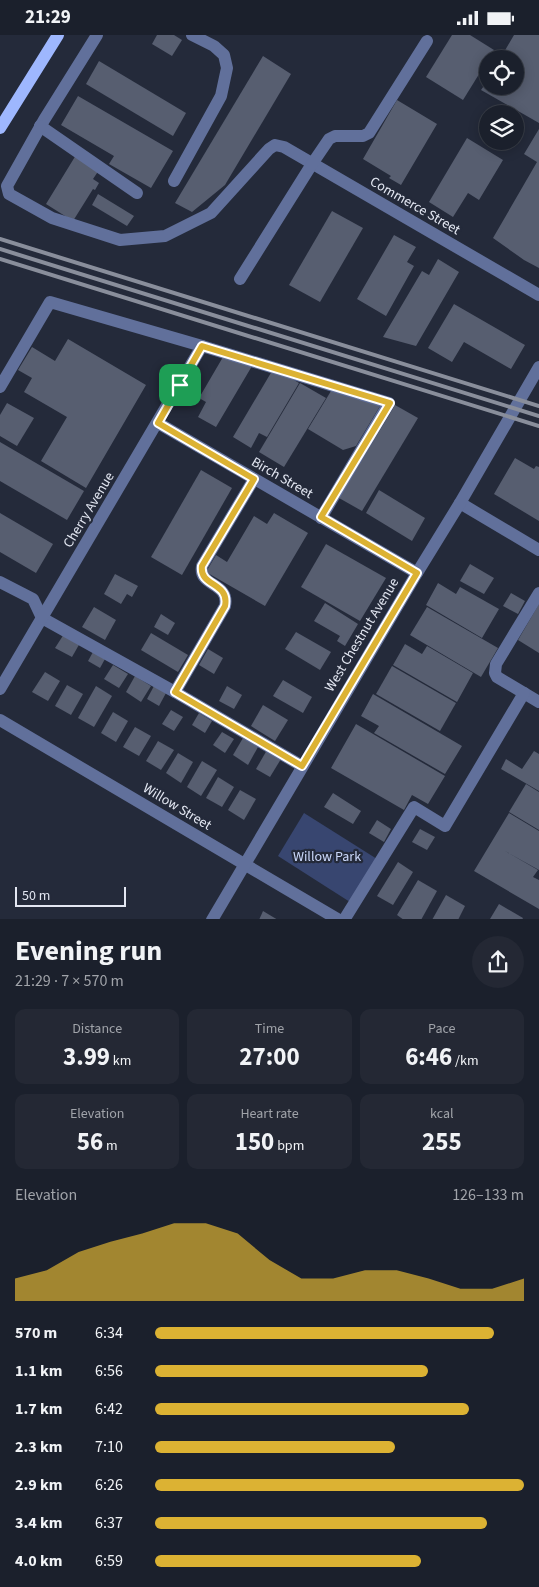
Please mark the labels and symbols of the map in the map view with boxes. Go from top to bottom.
street label: Commerce Street [366,172,464,240]
pin [159,364,201,406]
street label: Birch Street [247,452,317,504]
street label: Cherry Avenue [59,468,120,552]
street label: West Chestnut Avenue [320,574,404,696]
street label: Willow Street [139,779,215,836]
park label: Willow Park [293,847,361,867]
scale bar [15,884,126,908]

